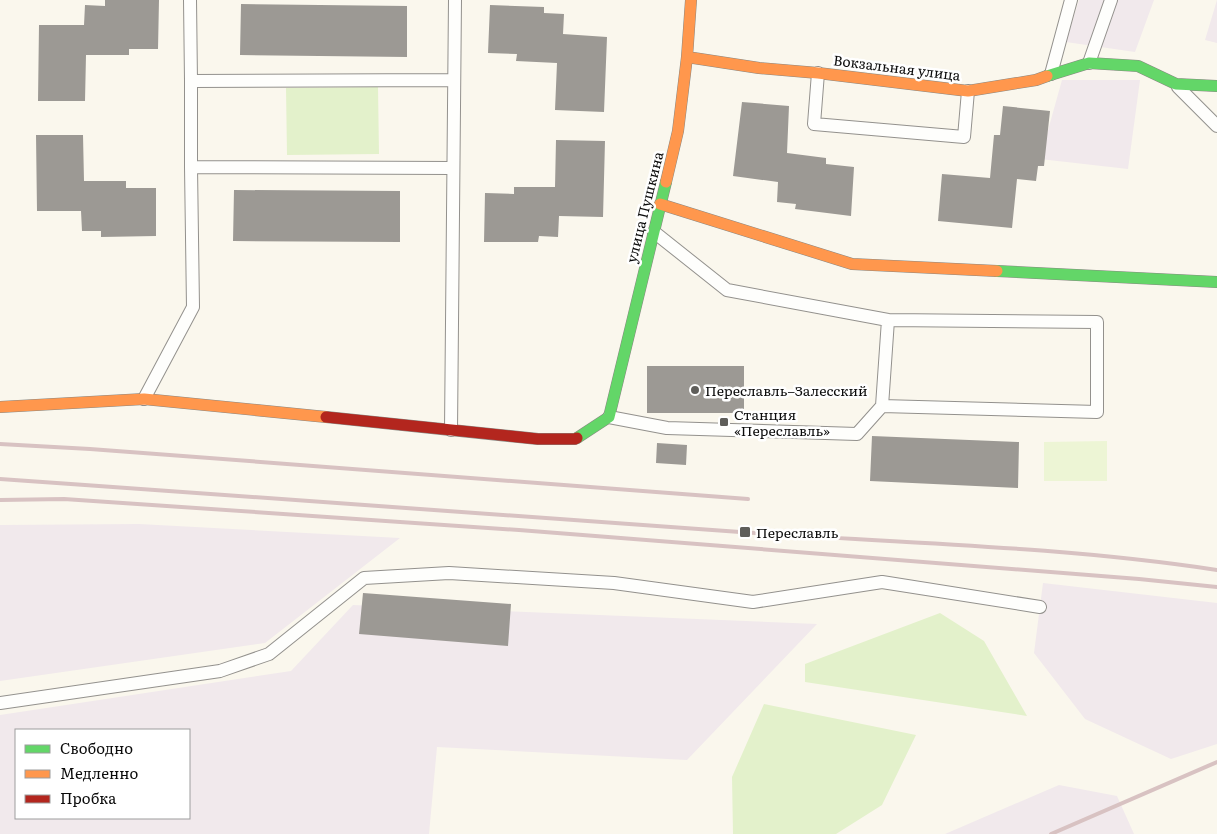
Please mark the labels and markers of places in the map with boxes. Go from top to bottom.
place label: Переславль–Залесский [705,380,868,400]
marker: Переславль–Залесский [689,384,701,396]
place label: Станция «Переславль» [734,404,830,440]
marker: Станция «Переславль» [718,416,730,428]
place label: Переславль [756,522,839,542]
marker: Переславль [738,525,752,539]

